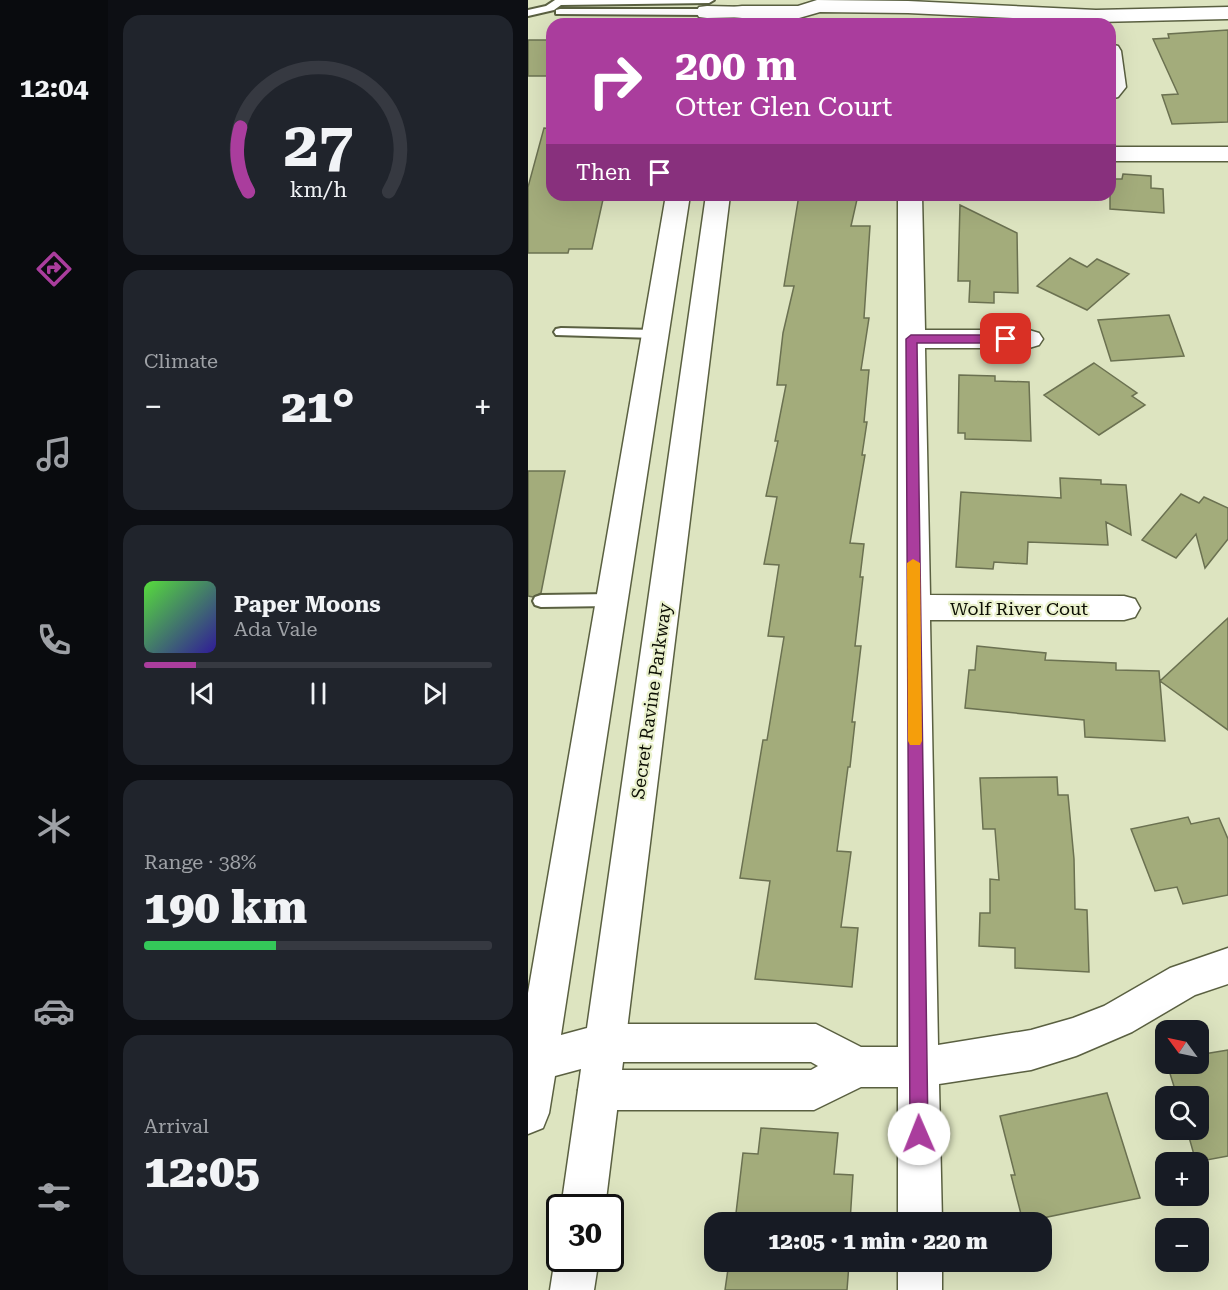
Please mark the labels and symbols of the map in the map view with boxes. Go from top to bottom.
pin [980,313,1031,364]
street label: Wolf River Cout [950,598,1088,619]
street label: Secret Ravine Parkway [627,601,675,800]
north arrow [1155,1020,1209,1074]
position arrow [887,1102,951,1166]
speed limit sign: 30 [546,1194,624,1272]

